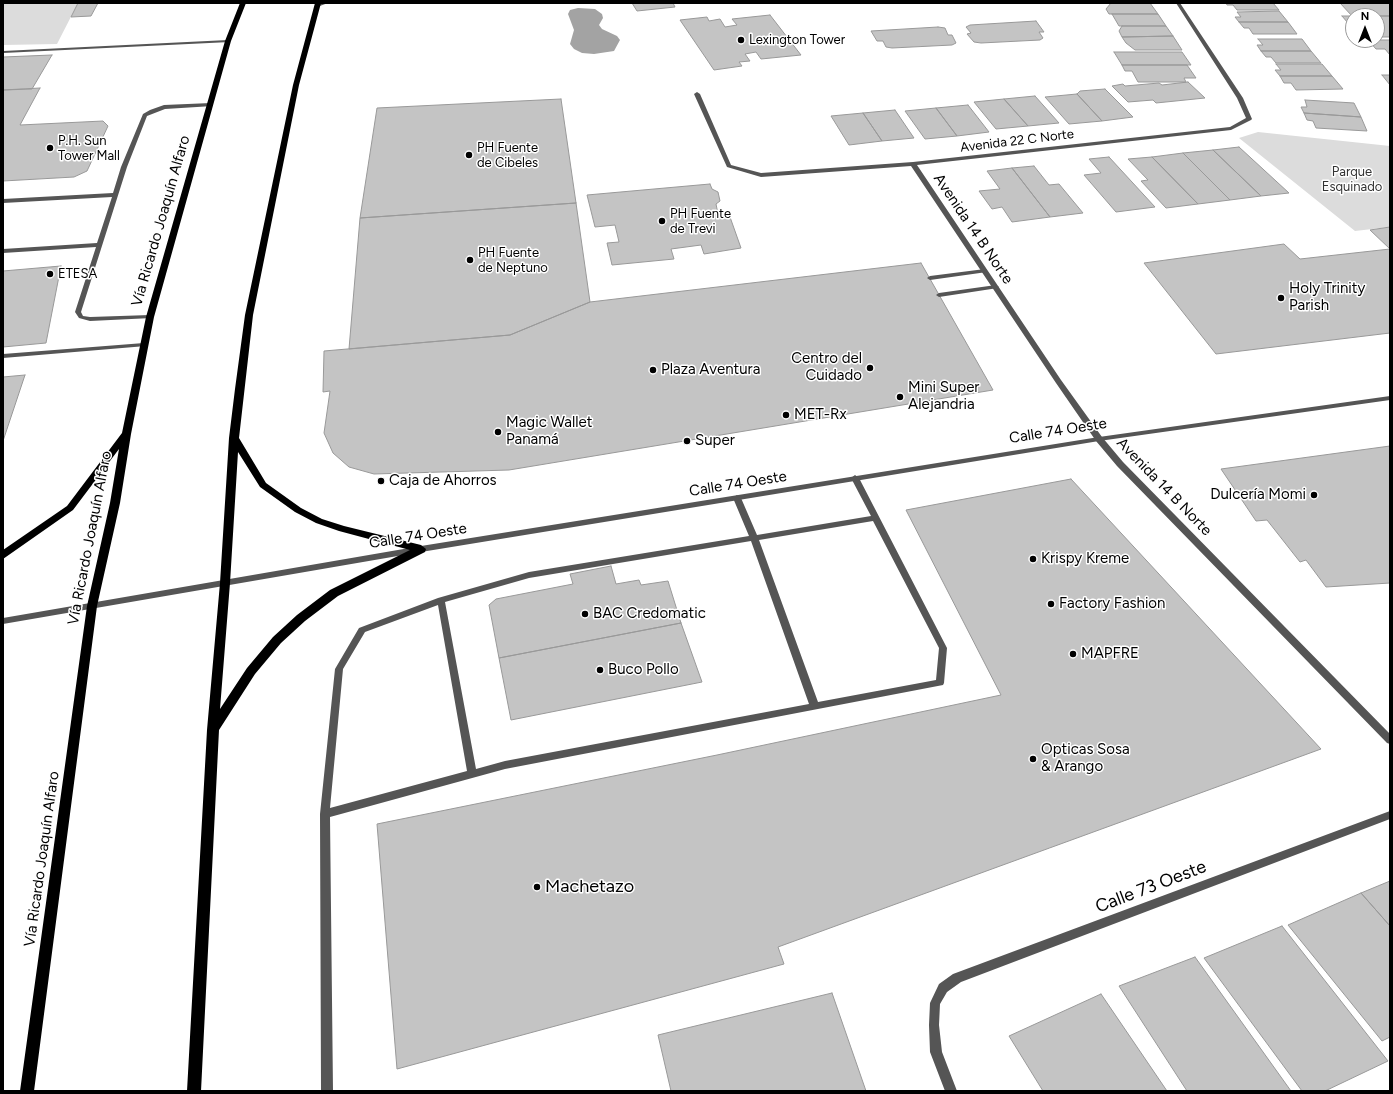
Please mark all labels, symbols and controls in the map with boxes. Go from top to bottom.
north arrow [1345,8,1385,48]
text: N [1361,10,1369,23]
place label: Lexington Tower [749,32,845,48]
marker: Lexington Tower [736,35,746,45]
street label: Avenida 22 C Norte [959,126,1075,156]
place label: P.H. Sun Tower Mall [58,133,120,164]
street label: Vía Ricardo Joaquín Alfaro [128,133,194,309]
place label: PH Fuente de Cibeles [477,140,538,171]
marker: P.H. Sun Tower Mall [45,143,55,153]
marker: PH Fuente de Cibeles [464,150,474,160]
park label: Parque Esquinado [1322,164,1382,195]
street label: Avenida 14 B Norte [929,170,1017,288]
place label: PH Fuente de Trevi [670,206,731,237]
marker: PH Fuente de Trevi [657,216,667,226]
place label: PH Fuente de Neptuno [478,245,548,276]
marker: PH Fuente de Neptuno [465,255,475,265]
place label: ETESA [58,266,97,282]
marker: ETESA [45,269,55,279]
place label: Holy Trinity Parish [1289,280,1365,315]
marker: Holy Trinity Parish [1276,293,1286,303]
place label: Centro del Cuidado [791,350,862,385]
place label: Plaza Aventura [661,361,760,379]
marker: Centro del Cuidado [865,363,875,373]
marker: Plaza Aventura [648,365,658,375]
place label: Mini Super Alejandria [908,379,979,414]
marker: Mini Super Alejandria [895,392,905,402]
place label: MET-Rx [794,406,847,424]
marker: MET-Rx [781,410,791,420]
place label: Magic Wallet Panamá [506,414,592,449]
street label: Calle 74 Oeste [1008,414,1108,448]
marker: Magic Wallet Panamá [493,427,503,437]
place label: Super [695,432,735,450]
street label: Avenida 14 B Norte [1113,434,1215,540]
marker: Super [682,436,692,446]
street label: Vía Ricardo Joaquín Alfaro [64,449,116,627]
street label: Calle 74 Oeste [688,467,788,501]
place label: Caja de Ahorros [389,472,497,490]
marker: Caja de Ahorros [376,476,386,486]
place label: Dulcería Momi [1210,486,1306,504]
marker: Dulcería Momi [1309,490,1319,500]
street label: Calle 74 Oeste [368,519,468,553]
place label: Krispy Kreme [1041,550,1129,568]
marker: Krispy Kreme [1028,554,1038,564]
place label: Factory Fashion [1059,595,1165,613]
marker: Factory Fashion [1046,599,1056,609]
place label: BAC Credomatic [593,605,706,623]
marker: BAC Credomatic [580,609,590,619]
place label: MAPFRE [1081,645,1139,663]
marker: MAPFRE [1068,649,1078,659]
place label: Buco Pollo [608,661,679,679]
marker: Buco Pollo [595,665,605,675]
place label: Opticas Sosa & Arango [1041,741,1130,776]
marker: Opticas Sosa & Arango [1028,754,1038,764]
street label: Vía Ricardo Joaquín Alfaro [21,770,63,948]
street label: Calle 73 Oeste [1093,856,1209,918]
place label: Machetazo [545,876,634,898]
marker: Machetazo [532,882,542,892]

